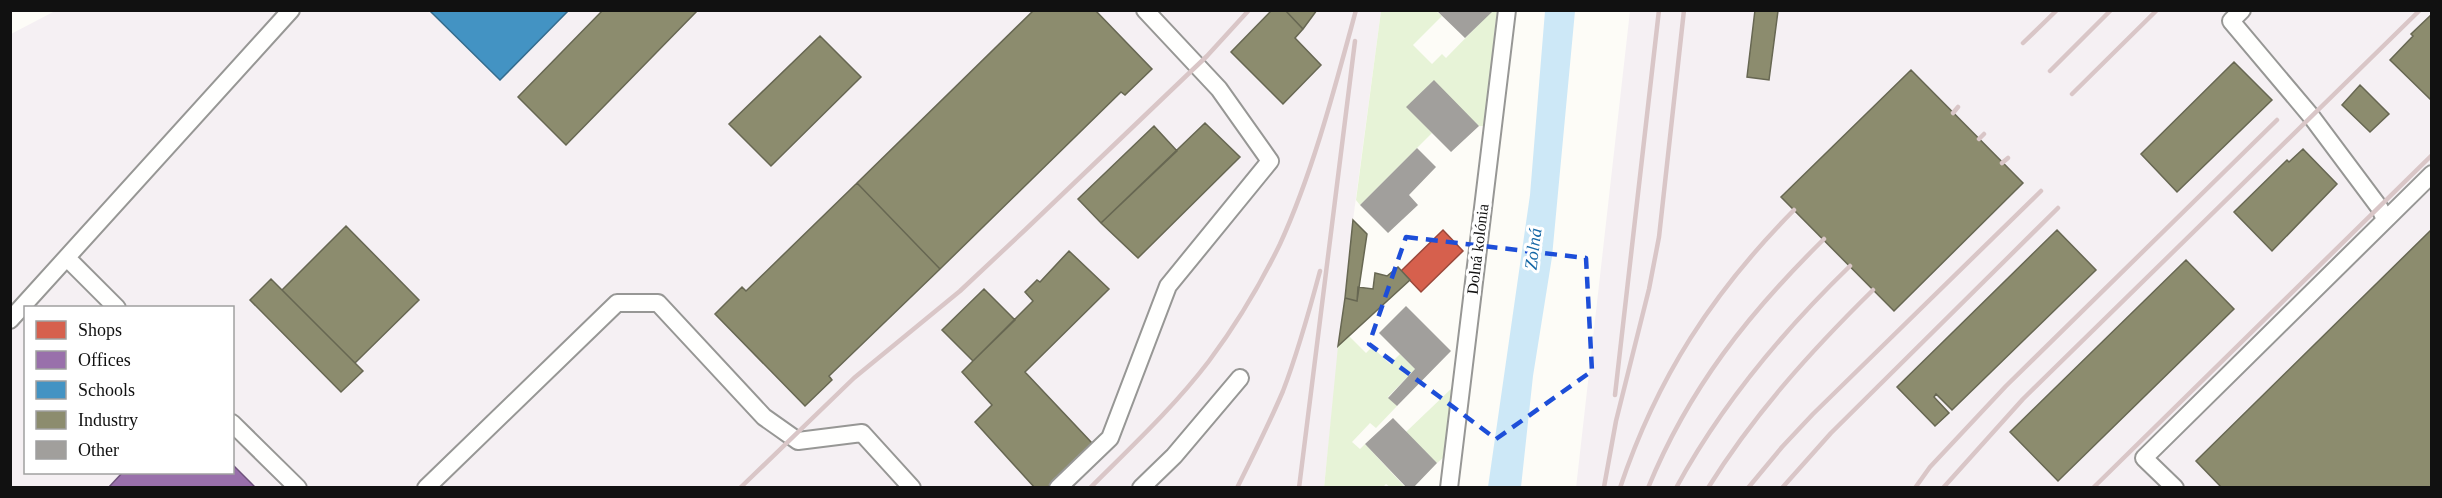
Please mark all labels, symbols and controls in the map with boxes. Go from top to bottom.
street label: Dolná kolónia [1464,203,1491,295]
water label: Zolná [1521,227,1545,271]
legend [24,306,234,474]
text: Shops [78,320,122,340]
text: Offices [78,350,131,370]
text: Schools [78,380,135,400]
text: Industry [78,410,138,430]
text: Other [78,440,119,460]

